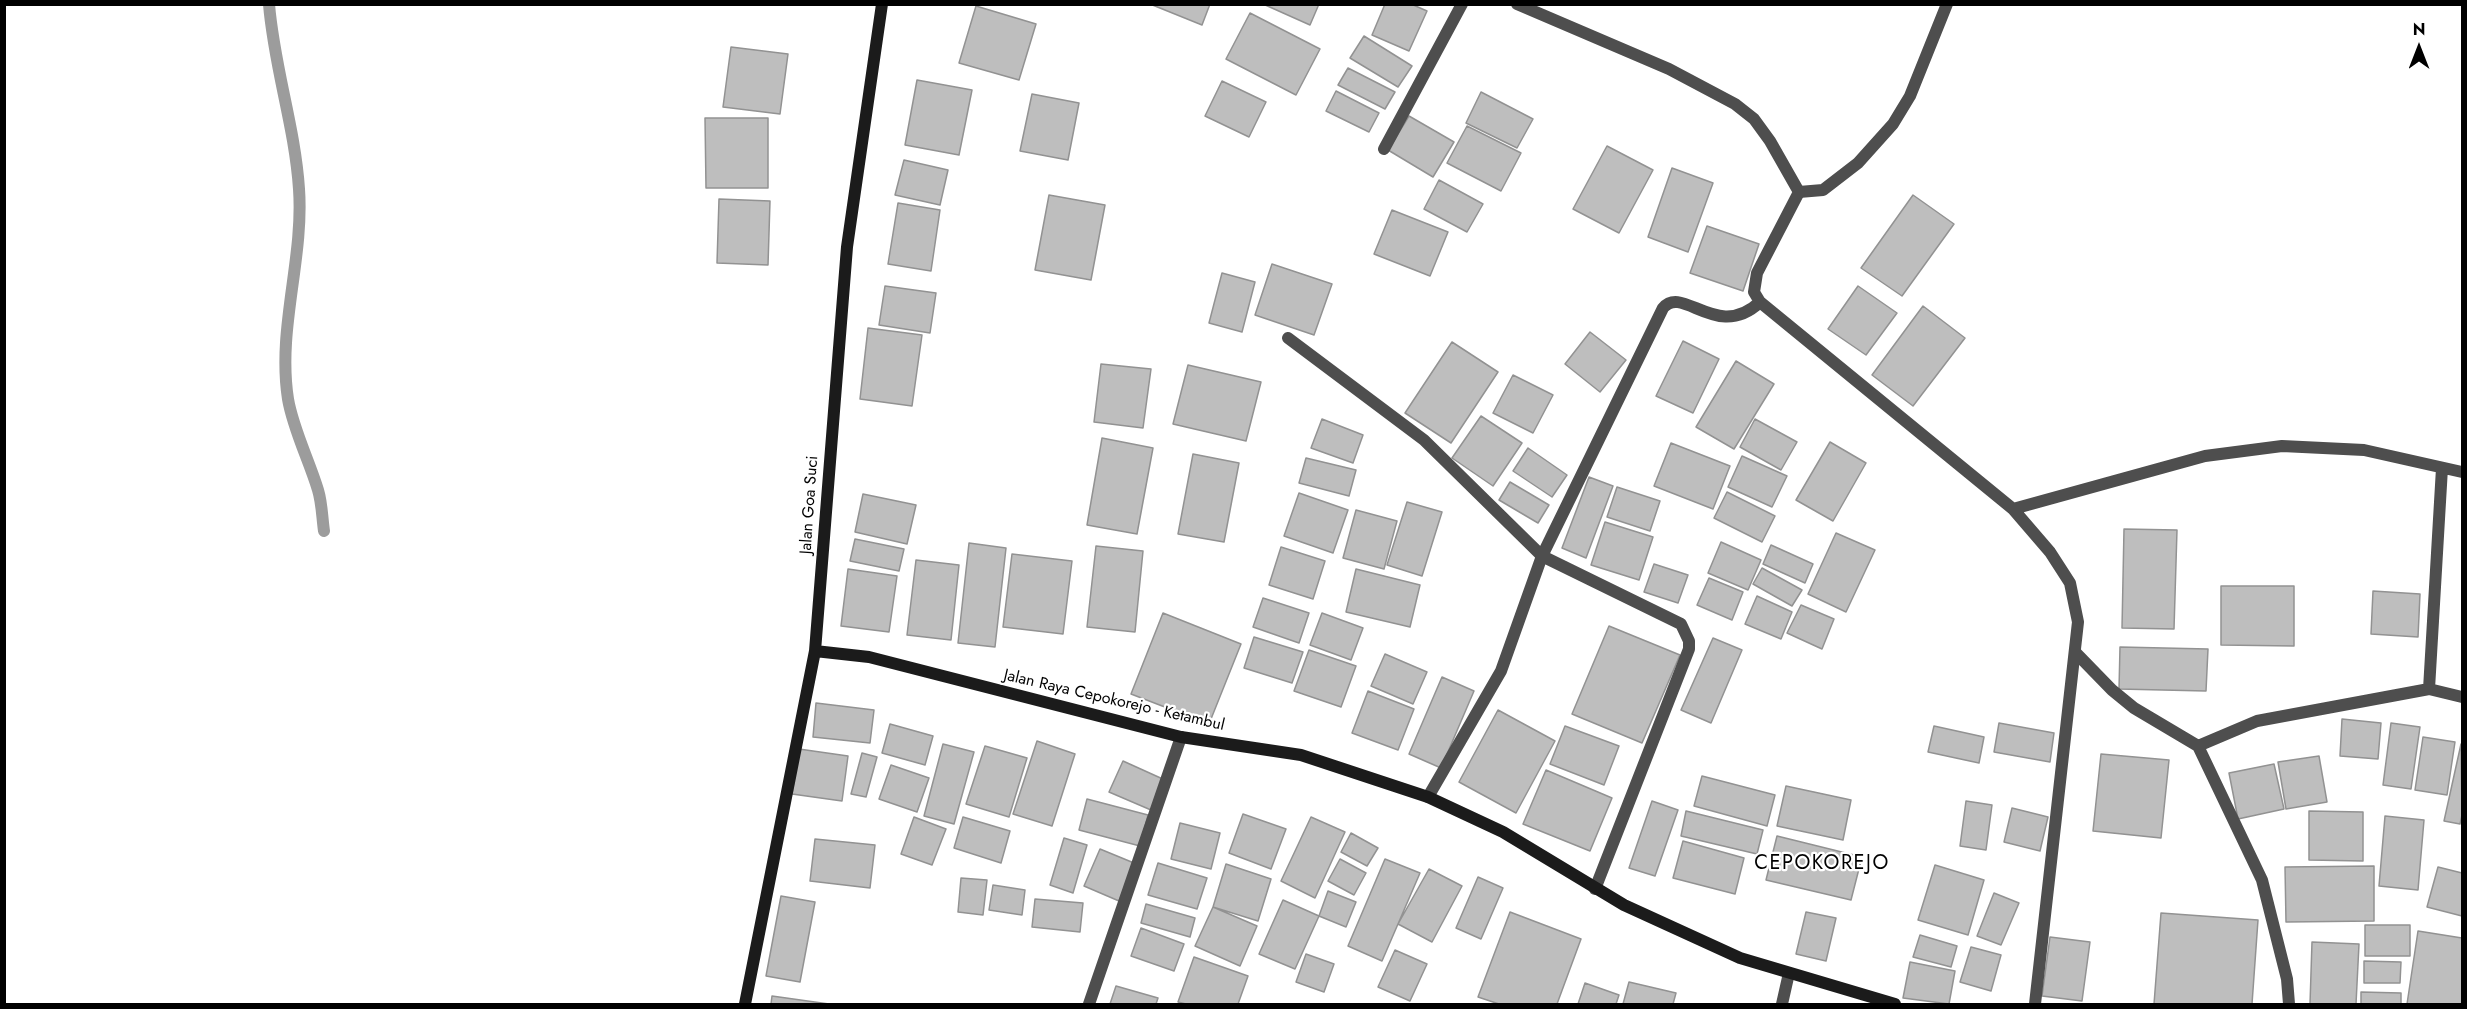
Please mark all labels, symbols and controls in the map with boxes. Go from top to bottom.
north arrow [2389,18,2449,78]
text: N [2413,18,2425,41]
street label: Jalan Goa Suci [797,455,823,555]
street label: Jalan Raya Cepokorejo - Ketambul [1002,666,1226,736]
district label: CEPOKOREJO [1754,852,1890,876]

